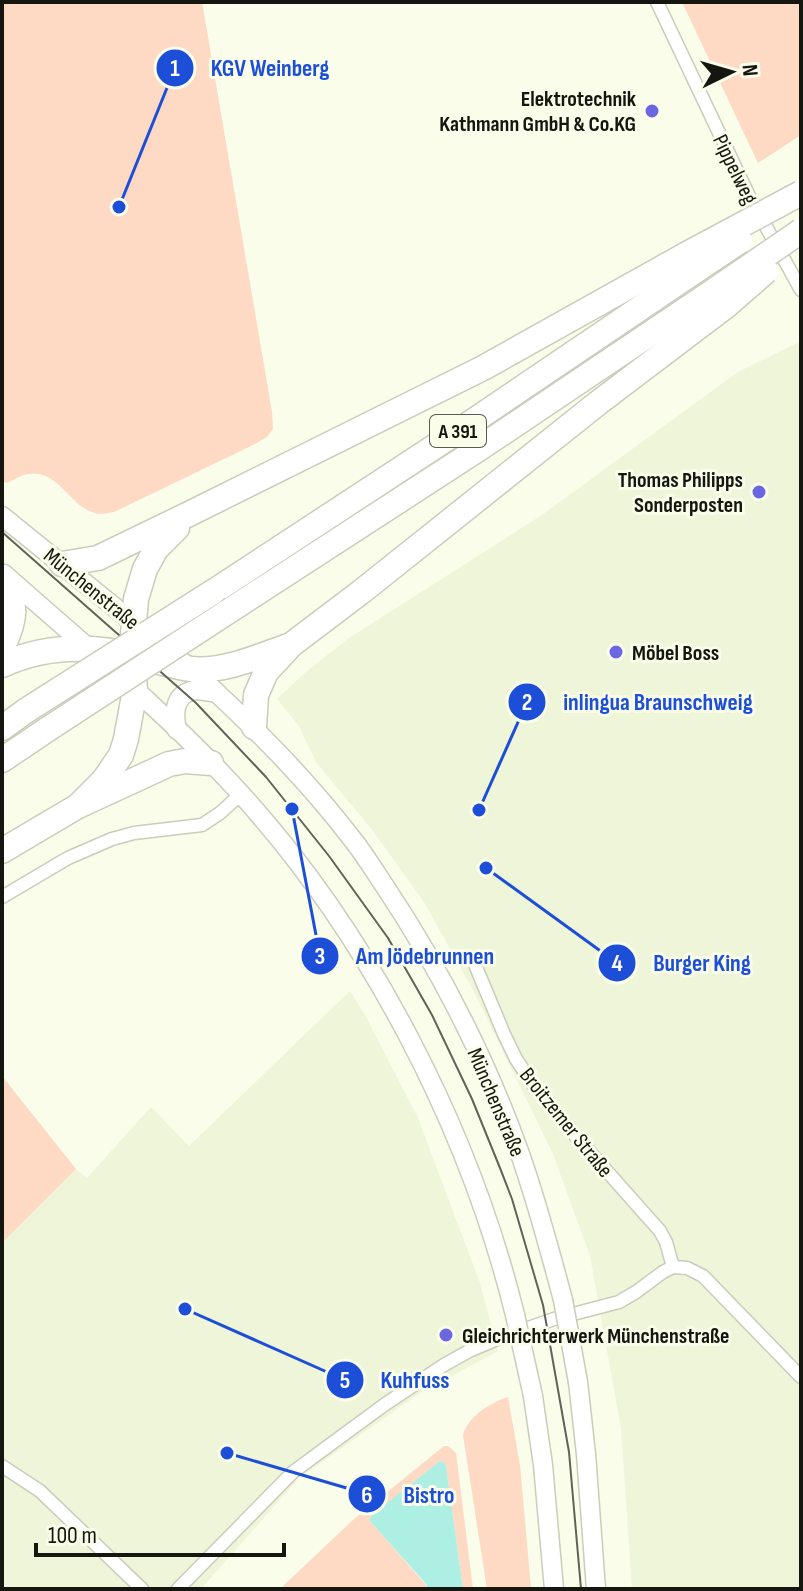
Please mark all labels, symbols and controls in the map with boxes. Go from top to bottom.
north arrow [691,32,771,112]
callout: KGV Weinberg [155,44,346,92]
text: 1 [170,54,180,83]
text: KGV Weinberg [211,54,329,83]
text: N [735,63,763,77]
place label: Elektrotechnik Kathmann GmbH & Co.KG [439,86,637,138]
marker: Elektrotechnik Kathmann GmbH & Co.KG [643,102,661,120]
street label: Pippelweg [706,130,763,209]
road number: A 391 [430,415,486,447]
place label: Thomas Philipps Sonderposten [618,467,743,519]
marker: Thomas Philipps Sonderposten [750,483,768,501]
street label: Münchenstraße [38,542,144,636]
place label: Möbel Boss [632,640,719,667]
marker: Möbel Boss [607,643,625,661]
callout: inlingua Braunschweig [507,678,769,726]
text: 2 [522,688,532,717]
text: inlingua Braunschweig [563,688,753,717]
callout: Am Jödebrunnen [300,932,510,980]
callout: Burger King [597,939,766,987]
text: 3 [315,942,325,971]
text: Am Jödebrunnen [355,942,494,971]
text: 4 [611,949,623,978]
text: Burger King [653,949,751,978]
street label: Münchenstraße [461,1044,531,1161]
street label: Broitzemer Straße [513,1062,618,1183]
place label: Gleichrichterwerk Münchenstraße [462,1323,729,1350]
marker: Gleichrichterwerk Münchenstraße [437,1326,455,1344]
callout: Kuhfuss [325,1356,466,1404]
text: 5 [340,1366,350,1395]
text: Kuhfuss [381,1366,449,1395]
callout: Bistro [347,1470,470,1518]
text: 6 [361,1481,373,1510]
text: Bistro [403,1481,455,1510]
scale bar [36,1507,284,1557]
text: 100 m [48,1521,97,1550]

